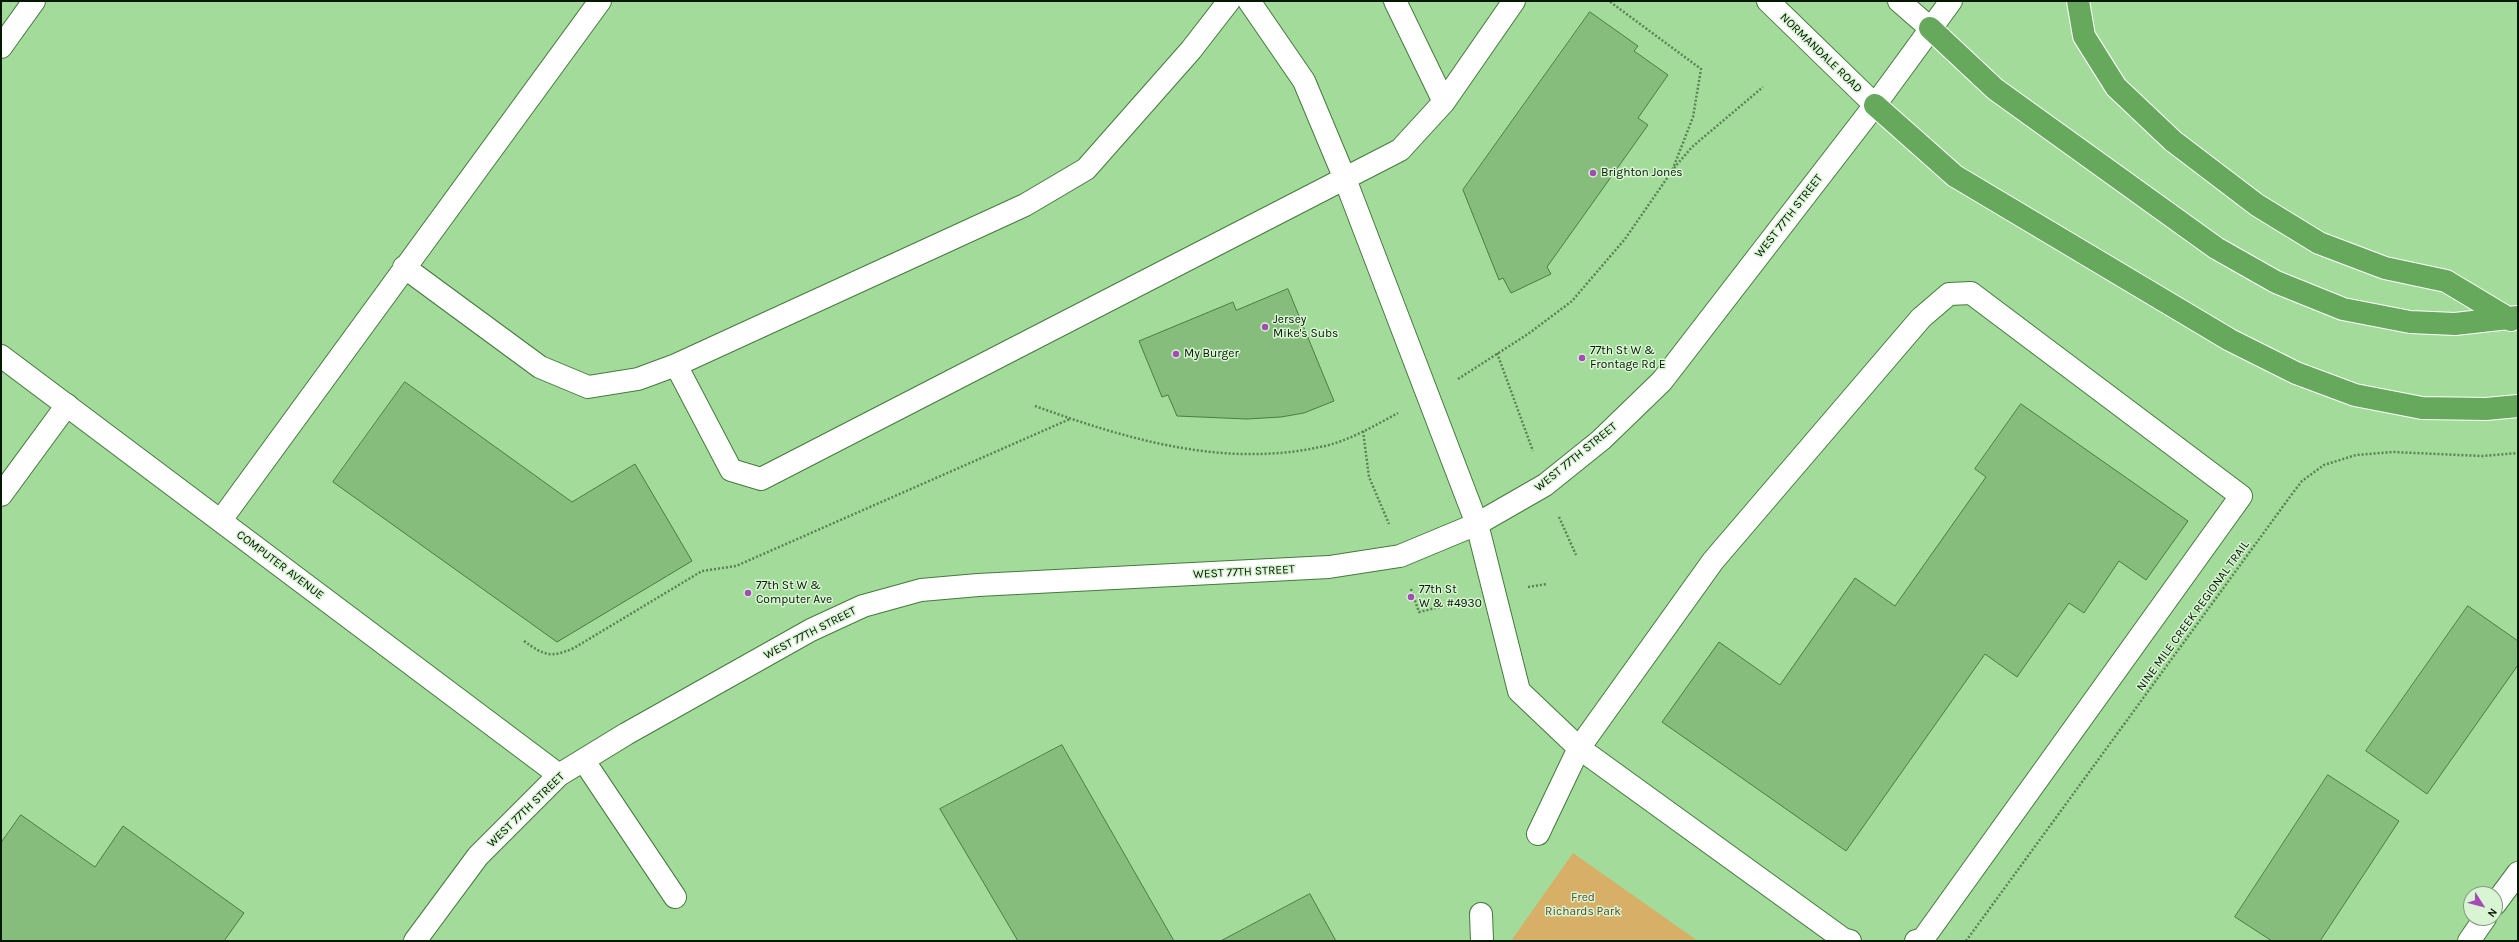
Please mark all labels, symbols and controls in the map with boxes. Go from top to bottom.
street label: NORMANDALE ROAD [1777,10,1865,96]
place label: Brighton Jones [1601,166,1683,180]
marker: Brighton Jones [1588,168,1598,178]
street label: WEST 77TH STREET [1752,171,1826,261]
place label: Jersey Mike's Subs [1273,313,1338,341]
marker: Jersey Mike's Subs [1260,322,1270,332]
place label: 77th St W & Frontage Rd E [1590,344,1665,372]
place label: My Burger [1184,347,1239,361]
marker: My Burger [1171,349,1181,359]
marker: 77th St W & Frontage Rd E [1577,353,1587,363]
street label: WEST 77TH STREET [1532,419,1620,495]
street label: COMPUTER AVENUE [234,527,326,603]
street label: NINE MILE CREEK REGIONAL TRAIL [2134,538,2252,694]
street label: WEST 77TH STREET [1193,562,1295,582]
place label: 77th St W & Computer Ave [756,579,832,607]
place label: 77th St W & #4930 [1419,583,1482,611]
marker: 77th St W & Computer Ave [743,588,753,598]
marker: 77th St W & #4930 [1406,592,1416,602]
street label: WEST 77TH STREET [761,603,859,663]
street label: WEST 77TH STREET [484,769,568,851]
north arrow [2463,886,2503,926]
park label: Fred Richards Park [1545,891,1621,919]
text: N [2485,906,2500,920]

